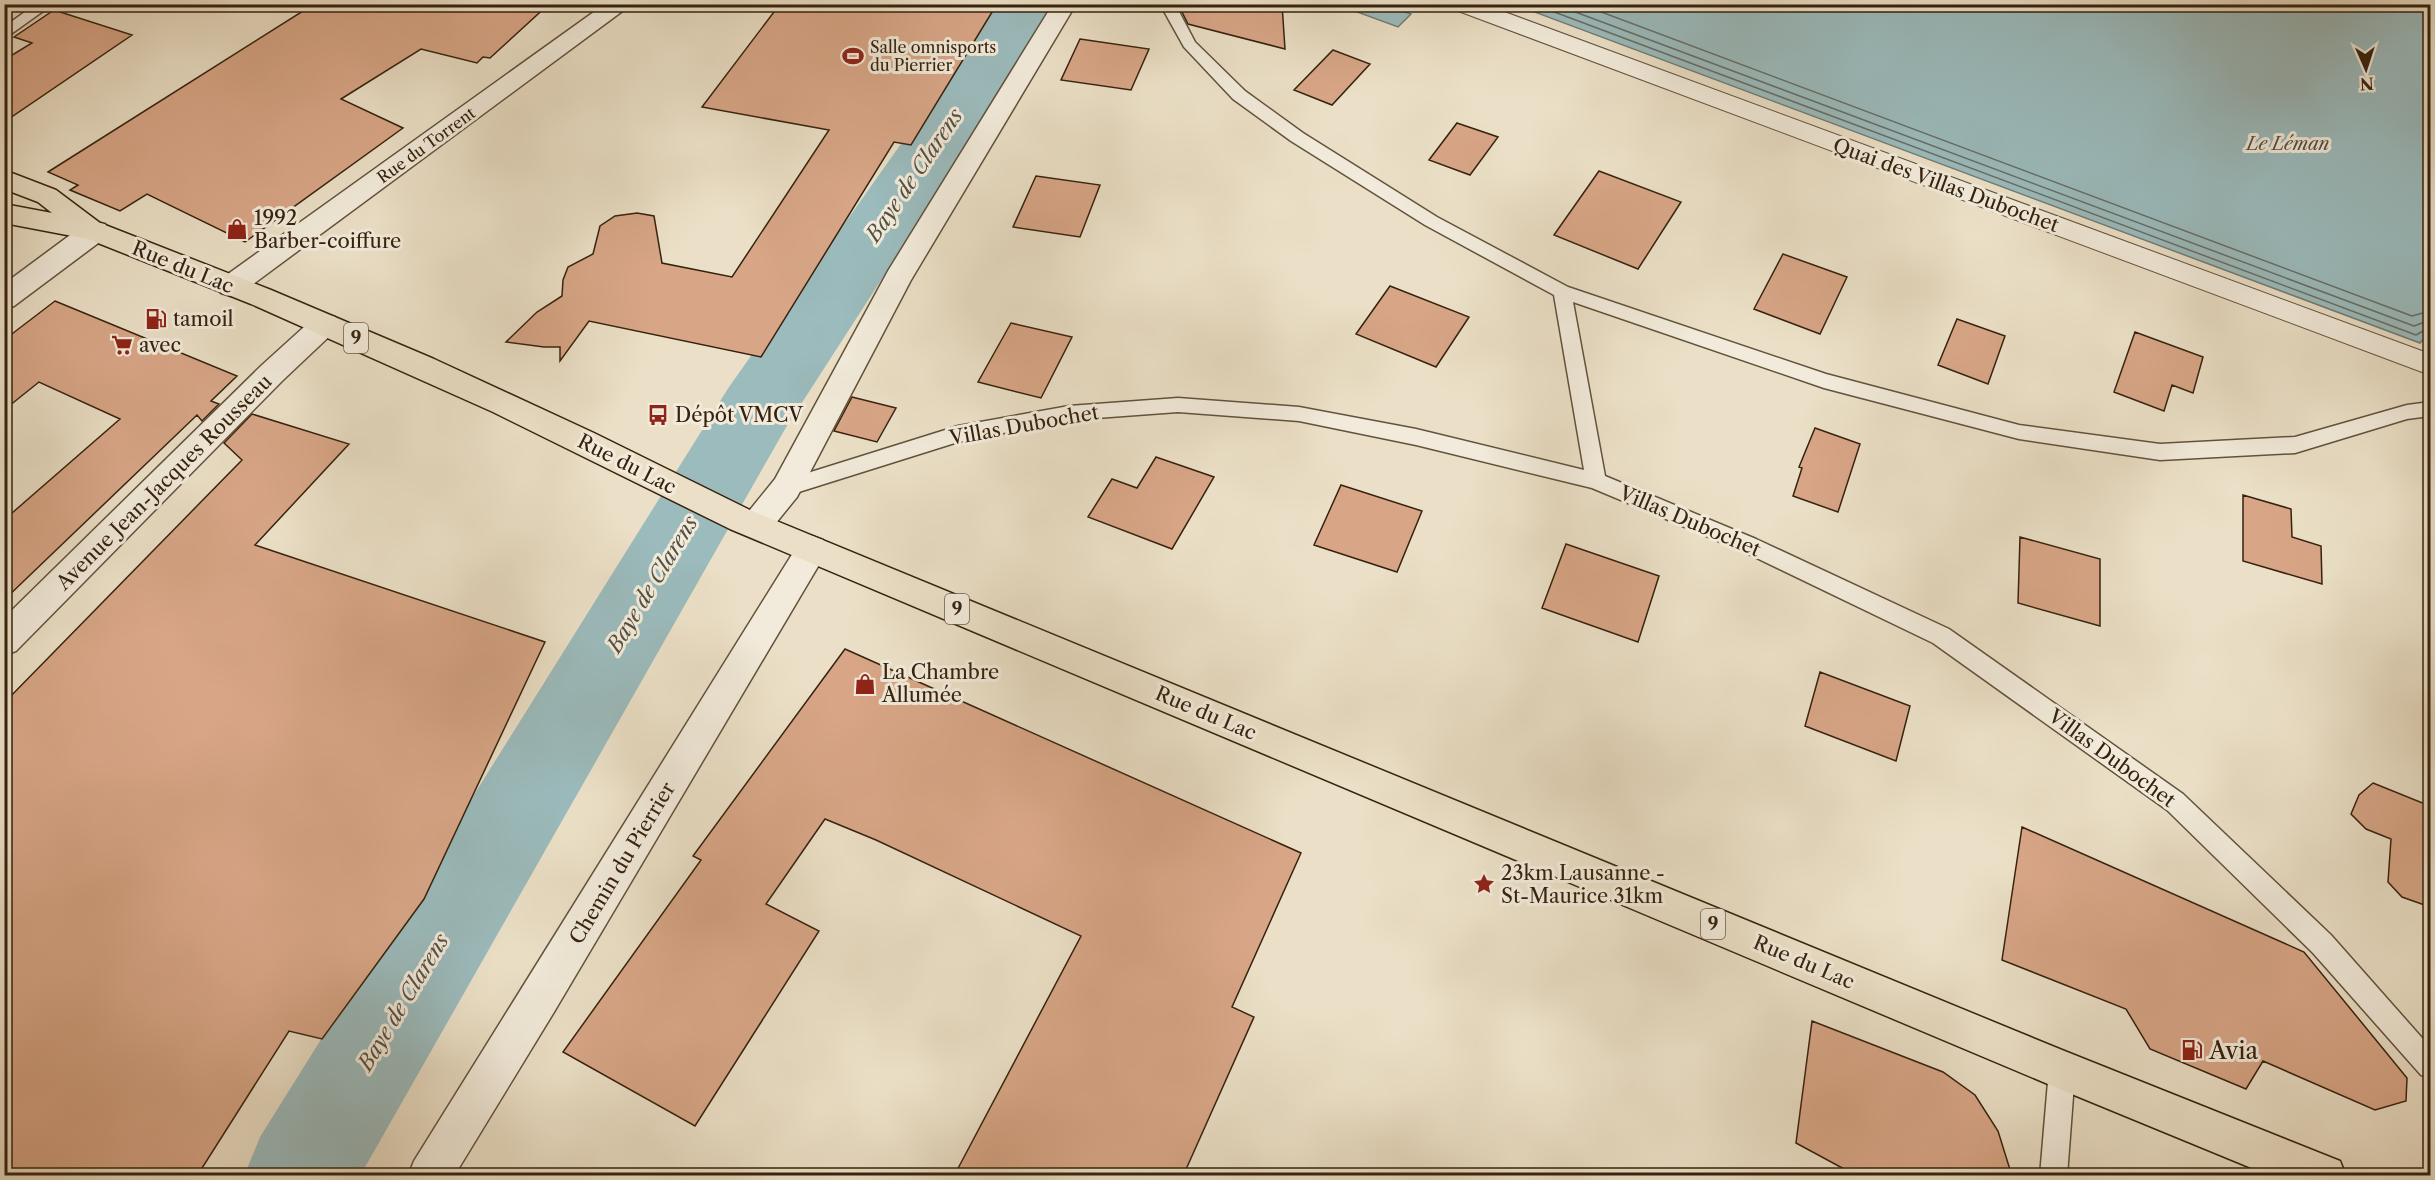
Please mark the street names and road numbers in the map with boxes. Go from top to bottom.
street label: Rue du Torrent [373,103,479,187]
street label: Quai des Villas Dubochet [1830,133,2062,237]
street label: Rue du Lac [129,236,237,298]
road number: 9 [344,323,368,353]
street label: Avenue Jean-Jacques Rousseau [51,369,277,595]
street label: Villas Dubochet [947,400,1101,450]
street label: Rue du Lac [574,429,680,499]
street label: Villas Dubochet [1615,480,1764,562]
road number: 9 [945,594,969,624]
street label: Rue du Lac [1152,681,1260,745]
street label: Villas Dubochet [2043,703,2180,812]
street label: Chemin du Pierrier [564,777,680,948]
road number: 9 [1701,909,1725,939]
street label: Rue du Lac [1750,930,1858,994]

